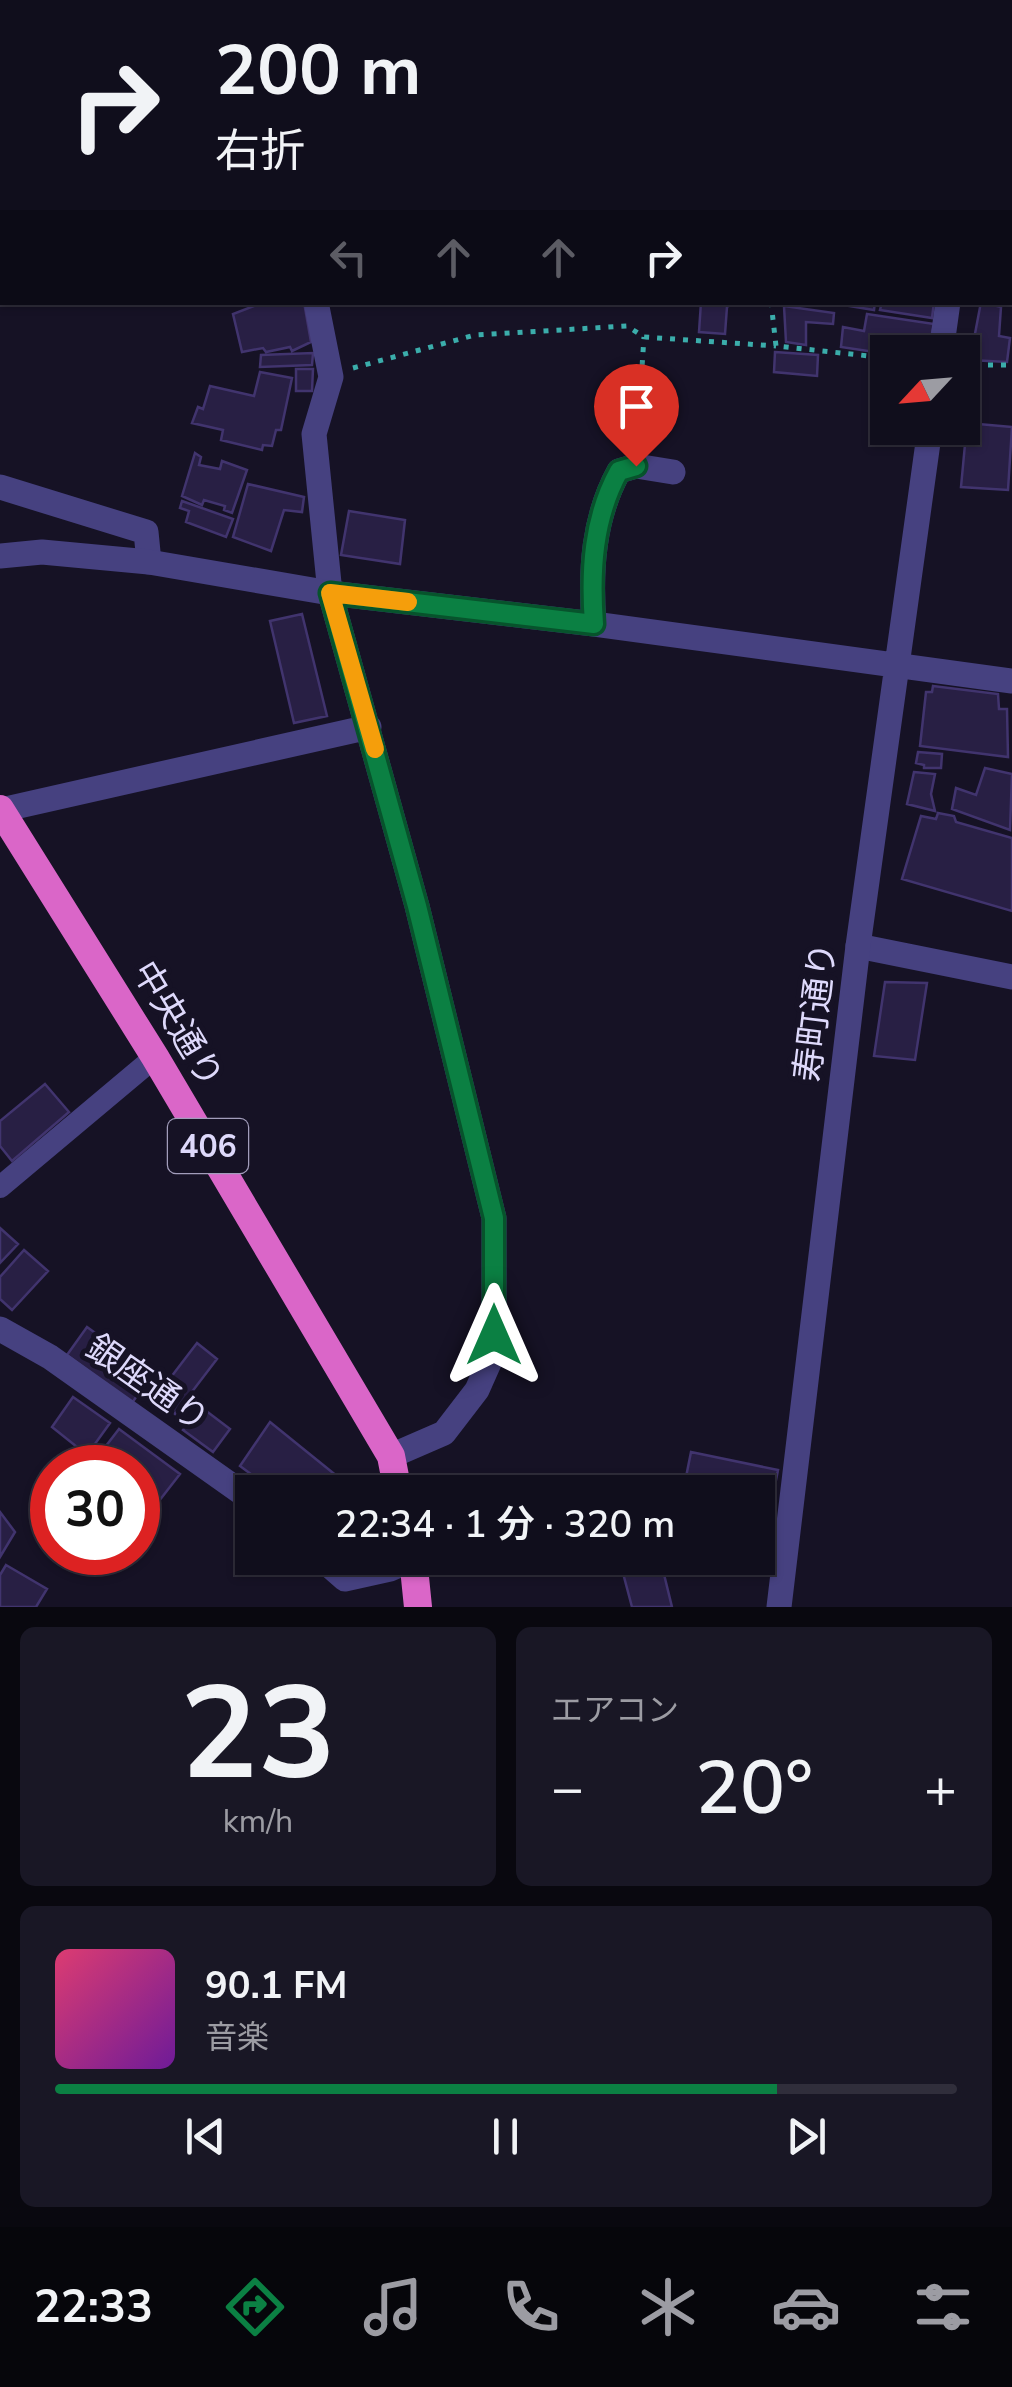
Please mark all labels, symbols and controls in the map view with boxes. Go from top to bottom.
text: 200 m [215,23,421,119]
icon: right [50,40,180,170]
text: 右折 [215,121,305,182]
icon: left [321,230,376,285]
icon: ahead [426,230,481,285]
icon: ahead [531,230,586,285]
icon: right [636,230,691,285]
north arrow [870,335,980,445]
map controls [870,335,980,445]
pin [594,364,679,467]
icon: arrive [609,379,664,434]
street label: 寿町通り [784,940,847,1084]
street label: 中央通り [121,952,234,1096]
road number: 406 [168,1119,248,1173]
position arrow [442,1283,546,1387]
street label: 銀座通り [77,1324,219,1443]
speed limit sign: 30 [30,1445,160,1575]
text: 22:34 · 1 分 · 320 m [335,1499,675,1550]
text: 23 [180,1646,336,1823]
text: エアコン [551,1689,679,1732]
text: 20° [695,1737,813,1839]
text: − [551,1751,584,1826]
text: + [924,1751,957,1826]
text: km/h [223,1800,293,1843]
text: 90.1 FM [205,1960,347,2011]
text: 音楽 [205,2016,269,2059]
icon: previous [178,2109,233,2164]
icon: pause [478,2109,533,2164]
icon: next [779,2109,834,2164]
icon: directions [220,2272,290,2342]
icon: music [358,2272,428,2342]
icon: phone [496,2272,566,2342]
icon: climate [633,2272,703,2342]
icon: car [771,2272,841,2342]
icon: filters [908,2272,978,2342]
text: 22:33 [34,2277,153,2338]

